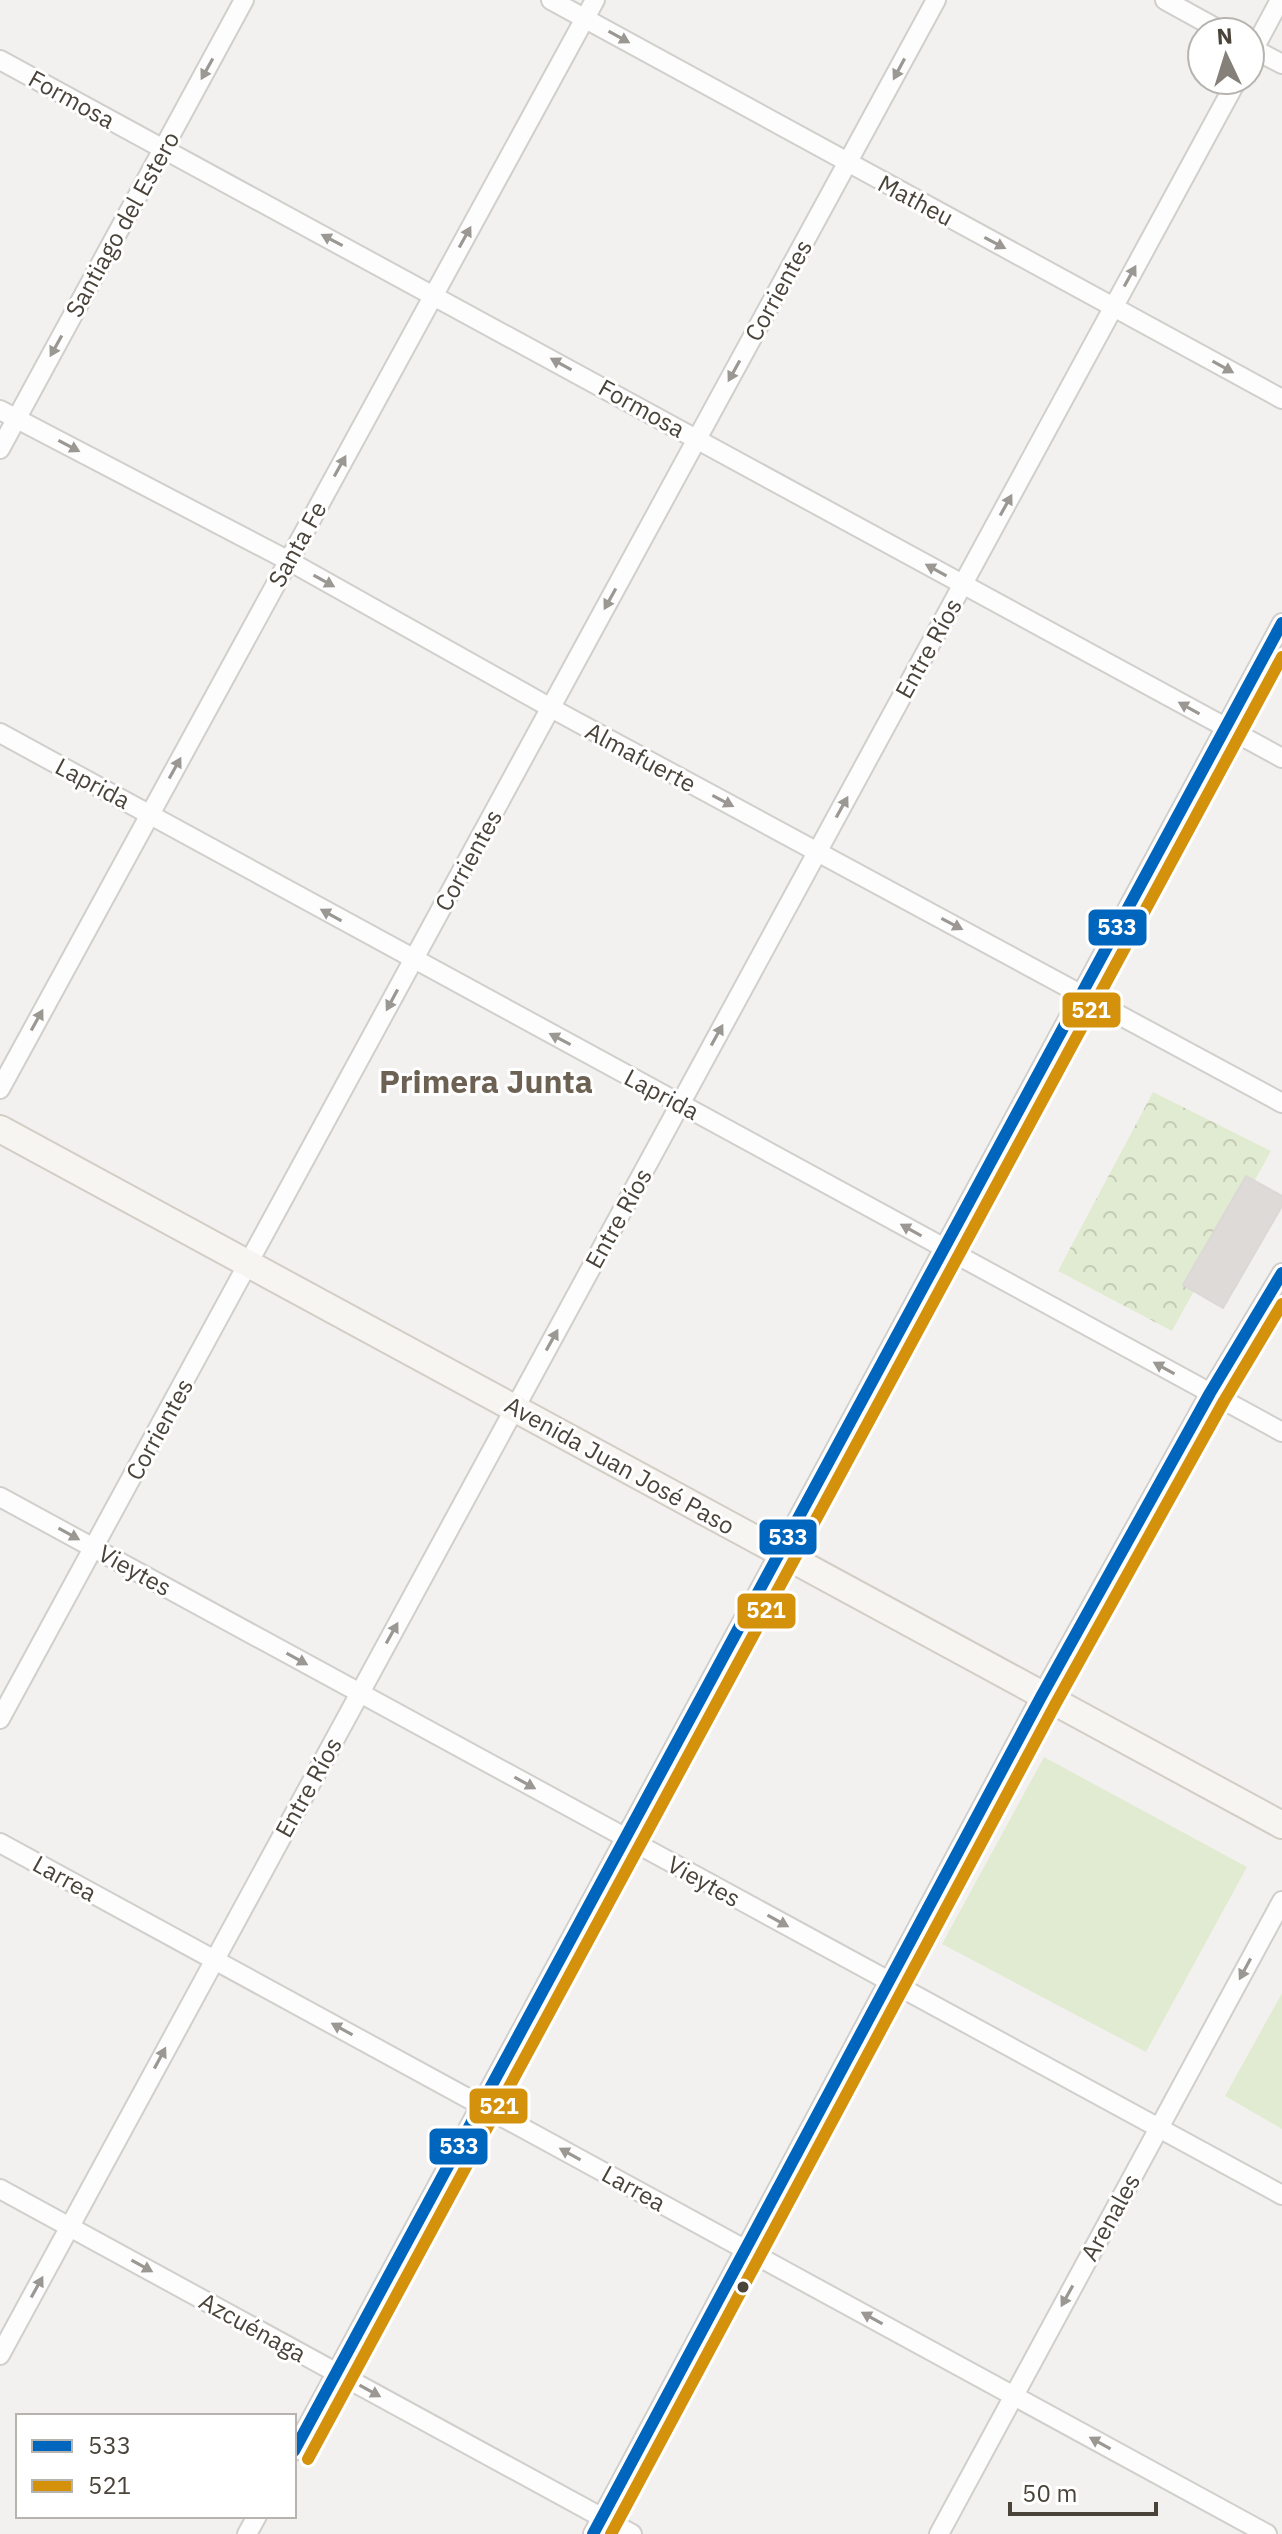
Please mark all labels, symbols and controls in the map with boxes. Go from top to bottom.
north arrow [1186,16,1266,96]
text: N [1216,21,1234,51]
one-way arrow [608,31,631,44]
one-way arrow [200,57,213,80]
one-way arrow [892,57,905,80]
street label: Formosa [23,62,121,136]
street label: Santiago del Estero [58,125,186,323]
street label: Matheu [873,167,959,233]
one-way arrow [458,226,472,249]
street label: Corrientes [737,233,819,347]
one-way arrow [321,234,343,248]
one-way arrow [983,236,1006,249]
one-way arrow [1123,265,1137,288]
one-way arrow [49,335,63,357]
one-way arrow [549,358,572,371]
one-way arrow [727,359,741,382]
one-way arrow [1212,360,1235,373]
street label: Formosa [593,371,691,445]
one-way arrow [58,439,80,453]
one-way arrow [334,454,347,477]
one-way arrow [999,494,1013,516]
street label: Santa Fe [260,495,334,593]
one-way arrow [925,563,947,577]
one-way arrow [313,573,335,587]
one-way arrow [603,588,617,610]
street label: Entre Ríos [887,592,969,704]
one-way arrow [1178,701,1200,715]
street label: Almafuerte [580,715,702,799]
street label: Laprida [50,750,136,816]
one-way arrow [169,756,182,779]
one-way arrow [712,794,734,808]
one-way arrow [834,796,848,818]
street label: Corrientes [427,803,509,917]
one-way arrow [320,908,343,922]
line badge: 533 [1087,908,1148,947]
text: 533 [1097,912,1137,941]
one-way arrow [941,917,963,931]
one-way arrow [385,988,399,1011]
line badge: 521 [1061,991,1122,1029]
text: 521 [1071,995,1111,1024]
one-way arrow [31,1009,44,1032]
one-way arrow [711,1024,724,1047]
one-way arrow [548,1033,571,1046]
district label: Primera Junta [379,1060,593,1102]
street label: Laprida [619,1061,705,1127]
street label: Entre Ríos [577,1162,659,1274]
one-way arrow [900,1223,923,1237]
one-way arrow [545,1329,559,1351]
one-way arrow [1153,1361,1175,1375]
street label: Corrientes [118,1372,200,1486]
street label: Avenida Juan José Paso [499,1388,741,1542]
line badge: 533 [758,1518,818,1556]
text: 533 [768,1522,808,1551]
one-way arrow [57,1527,80,1541]
street label: Vieytes [93,1537,177,1603]
line badge: 521 [736,1592,797,1630]
text: 521 [746,1595,786,1624]
one-way arrow [385,1622,399,1644]
one-way arrow [285,1652,308,1665]
street label: Entre Ríos [267,1731,349,1843]
one-way arrow [514,1776,536,1790]
street label: Larrea [27,1847,103,1909]
street label: Vieytes [662,1848,746,1914]
one-way arrow [767,1913,789,1927]
one-way arrow [1238,1958,1252,1981]
one-way arrow [331,2023,353,2037]
one-way arrow [154,2046,167,2069]
line badge: 521 [468,2087,529,2125]
text: 521 [479,2091,519,2120]
line badge: 533 [428,2127,489,2166]
text: 533 [439,2131,479,2160]
one-way arrow [559,2147,581,2161]
street label: Larrea [596,2157,672,2219]
street label: Arenales [1073,2168,1147,2266]
one-way arrow [131,2259,153,2273]
one-way arrow [31,2275,44,2298]
unlabelled marker [735,2279,751,2295]
street label: Azcuénaga [194,2285,312,2370]
one-way arrow [1060,2285,1074,2307]
one-way arrow [861,2312,883,2326]
one-way arrow [359,2384,382,2398]
legend [16,2414,296,2518]
text: 533 [88,2429,131,2461]
one-way arrow [1089,2436,1112,2450]
scale bar [1010,2466,1156,2516]
text: 521 [88,2469,131,2501]
text: 50 m [1022,2477,1077,2509]

